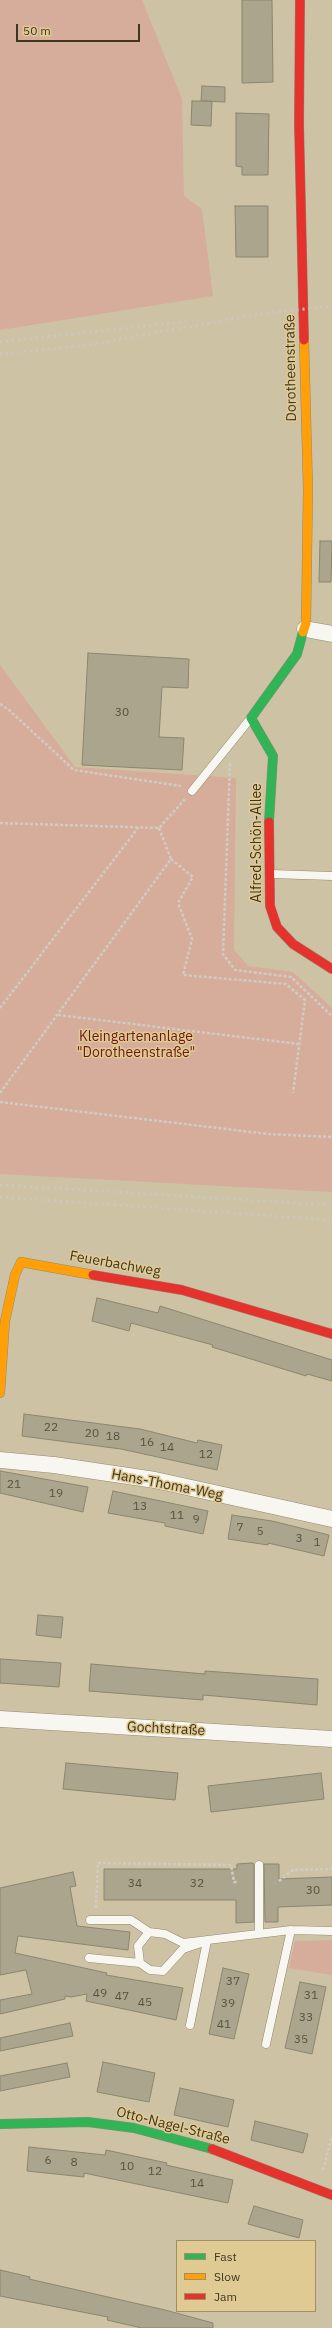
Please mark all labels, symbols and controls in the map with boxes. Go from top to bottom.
scale bar [18,16,142,42]
text: 50 m [23,23,51,38]
street label: Dorotheenstraße [282,314,300,422]
house number: 30 [115,706,129,720]
street label: Alfred-Schön-Allee [249,783,265,903]
park label: Kleingartenanlage "Dorotheenstraße" [77,1029,195,1062]
street label: Feuerbachweg [68,1248,162,1280]
house number: 22 [44,1421,58,1435]
house number: 20 [85,1427,99,1441]
house number: 18 [106,1430,120,1444]
house number: 16 [140,1436,154,1450]
house number: 14 [160,1441,174,1455]
house number: 12 [199,1448,213,1462]
street label: Hans-Thoma-Weg [110,1466,224,1504]
house number: 21 [7,1478,21,1492]
house number: 19 [49,1487,63,1501]
house number: 13 [133,1500,147,1514]
house number: 11 [170,1509,184,1523]
house number: 9 [192,1513,200,1527]
house number: 7 [236,1521,244,1535]
house number: 5 [256,1525,264,1539]
house number: 3 [295,1532,303,1546]
house number: 1 [313,1536,321,1550]
street label: Gochtstraße [126,1719,206,1739]
house number: 34 [128,1877,142,1891]
house number: 32 [190,1877,204,1891]
house number: 30 [306,1884,320,1898]
house number: 37 [226,1975,240,1989]
house number: 49 [93,1987,107,2001]
house number: 31 [304,1989,318,2003]
house number: 47 [115,1990,129,2004]
house number: 45 [138,1996,152,2010]
house number: 39 [221,1997,235,2011]
house number: 33 [299,2011,313,2025]
house number: 41 [217,2018,231,2032]
house number: 35 [294,2033,308,2047]
street label: Otto-Nagel-Straße [114,2104,232,2148]
house number: 6 [44,2154,52,2168]
house number: 8 [70,2156,78,2170]
house number: 10 [120,2160,134,2174]
house number: 12 [148,2165,162,2179]
house number: 14 [190,2177,204,2191]
legend [176,2240,316,2312]
text: Fast [214,2249,237,2264]
text: Slow [214,2269,240,2284]
text: Jam [214,2289,237,2304]

